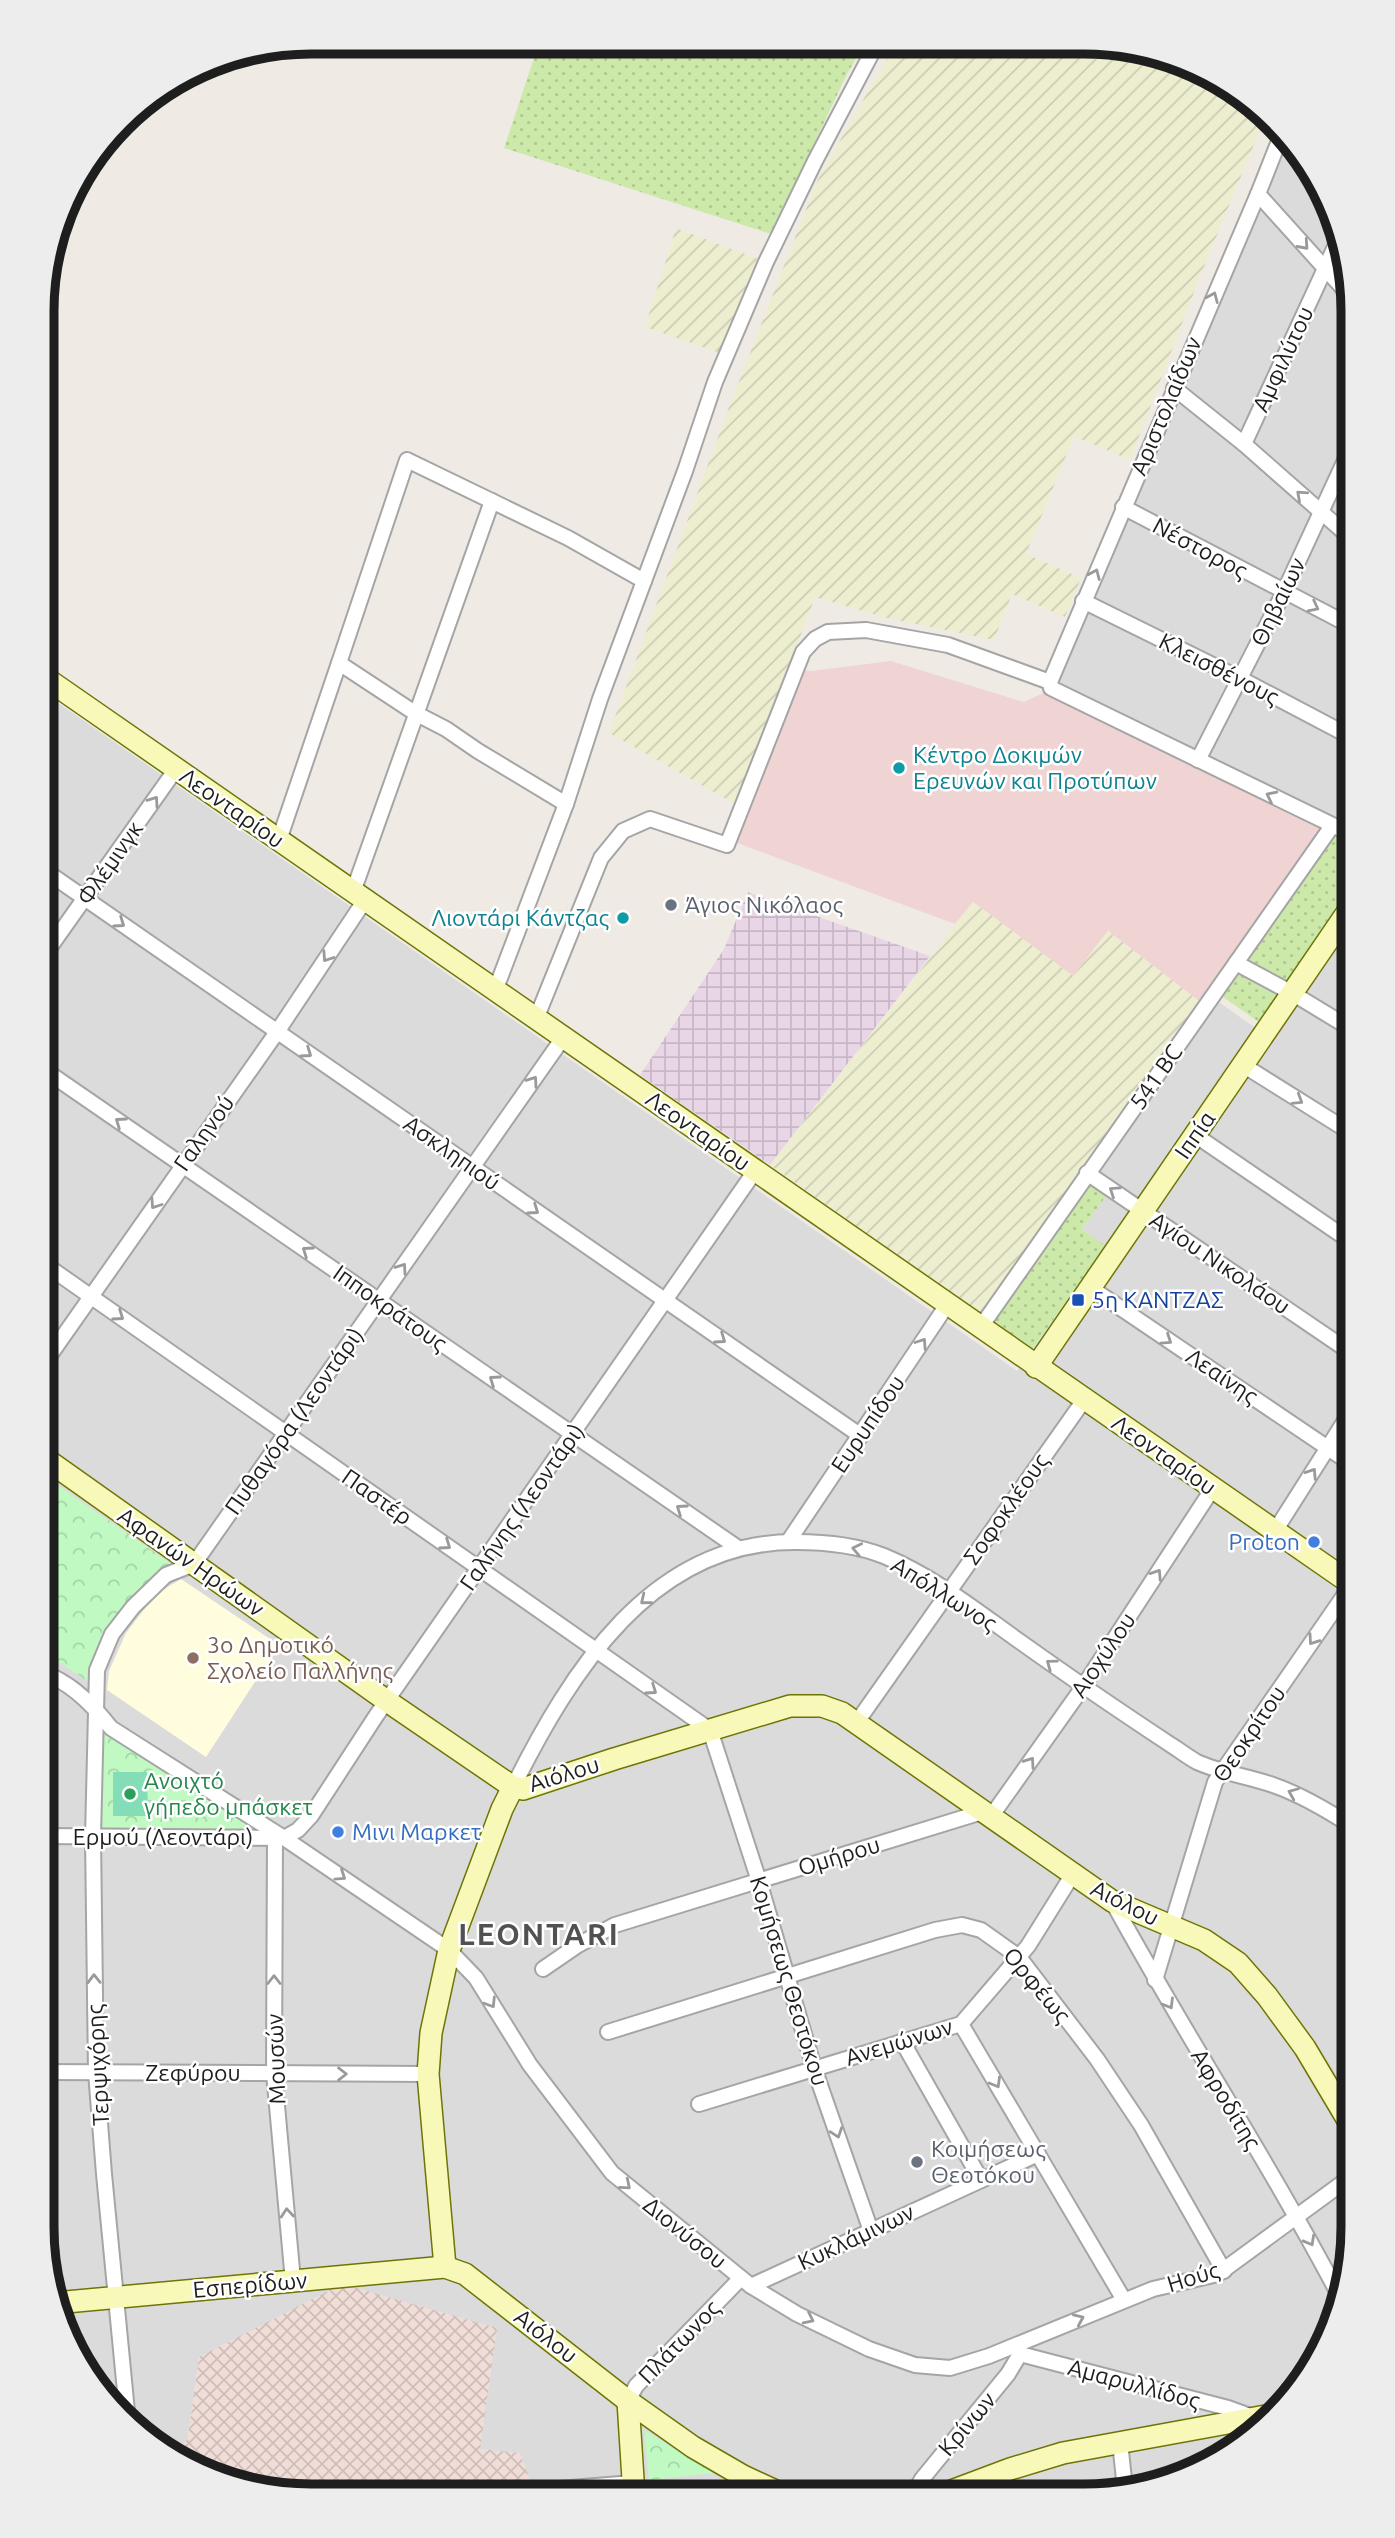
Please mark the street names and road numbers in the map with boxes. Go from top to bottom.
street label: Αμφιλύτου [1247,302,1318,415]
street label: Αριστολαίδων [1125,333,1206,479]
street label: Νέστορος [1148,512,1252,584]
street label: Θηβαίων [1246,554,1310,650]
street label: Κλεισθένους [1155,628,1283,710]
street label: Λεονταρίου [176,763,289,853]
street label: Φλέμινγκ [72,816,147,909]
street label: 541 BC [1124,1040,1187,1114]
street label: Λεονταρίου [642,1086,755,1176]
street label: Γαληνού [169,1090,239,1175]
street label: Ιππία [1169,1106,1220,1163]
street label: Ασκληπιού [399,1110,505,1195]
street label: Αγίου Νικολάου [1146,1207,1295,1319]
street label: Ιπποκράτους [328,1260,452,1356]
street label: Πυθαγόρα (Λεοντάρι) [220,1322,368,1520]
street label: Λεαίνης [1181,1343,1263,1409]
street label: Ευρυπίδου [826,1370,909,1477]
street label: Λεονταρίου [1108,1410,1221,1500]
street label: Γαλήνης (Λεοντάρι) [455,1419,589,1595]
street label: Σοφοκλέους [958,1449,1054,1569]
street label: Παστέρ [338,1464,417,1530]
street label: Αφανών Ηρώων [114,1502,269,1621]
street label: Απόλλωνος [887,1551,1001,1637]
street label: Αιοχύλου [1065,1608,1140,1702]
street label: Θεοκρίτου [1207,1681,1290,1787]
street label: Αιόλου [526,1751,602,1796]
street label: Ερμού (Λεοντάρι) [73,1824,253,1850]
street label: Ομήρου [795,1831,883,1880]
street label: Κομήσεως Θεοτόκου [745,1873,833,2089]
street label: Αιόλου [1087,1875,1163,1930]
street label: Ορφέως [998,1942,1076,2028]
street label: Τερψιχόρης [82,2004,114,2126]
street label: Μουσών [261,2013,290,2105]
street label: Ανεμώνων [842,2013,956,2070]
street label: Αφροδίτης [1186,2044,1266,2154]
street label: Ζεφύρου [145,2060,241,2085]
street label: Διονύσου [639,2192,732,2273]
street label: Κυκλάμινων [794,2199,918,2274]
street label: Ηούς [1164,2257,1222,2297]
street label: Εσπερίδων [192,2267,308,2302]
street label: Πλάτωνος [633,2295,725,2389]
street label: Αιόλου [510,2303,583,2368]
street label: Αμαρυλλίδος [1065,2354,1203,2414]
street label: Κρίνων [933,2387,1000,2460]

